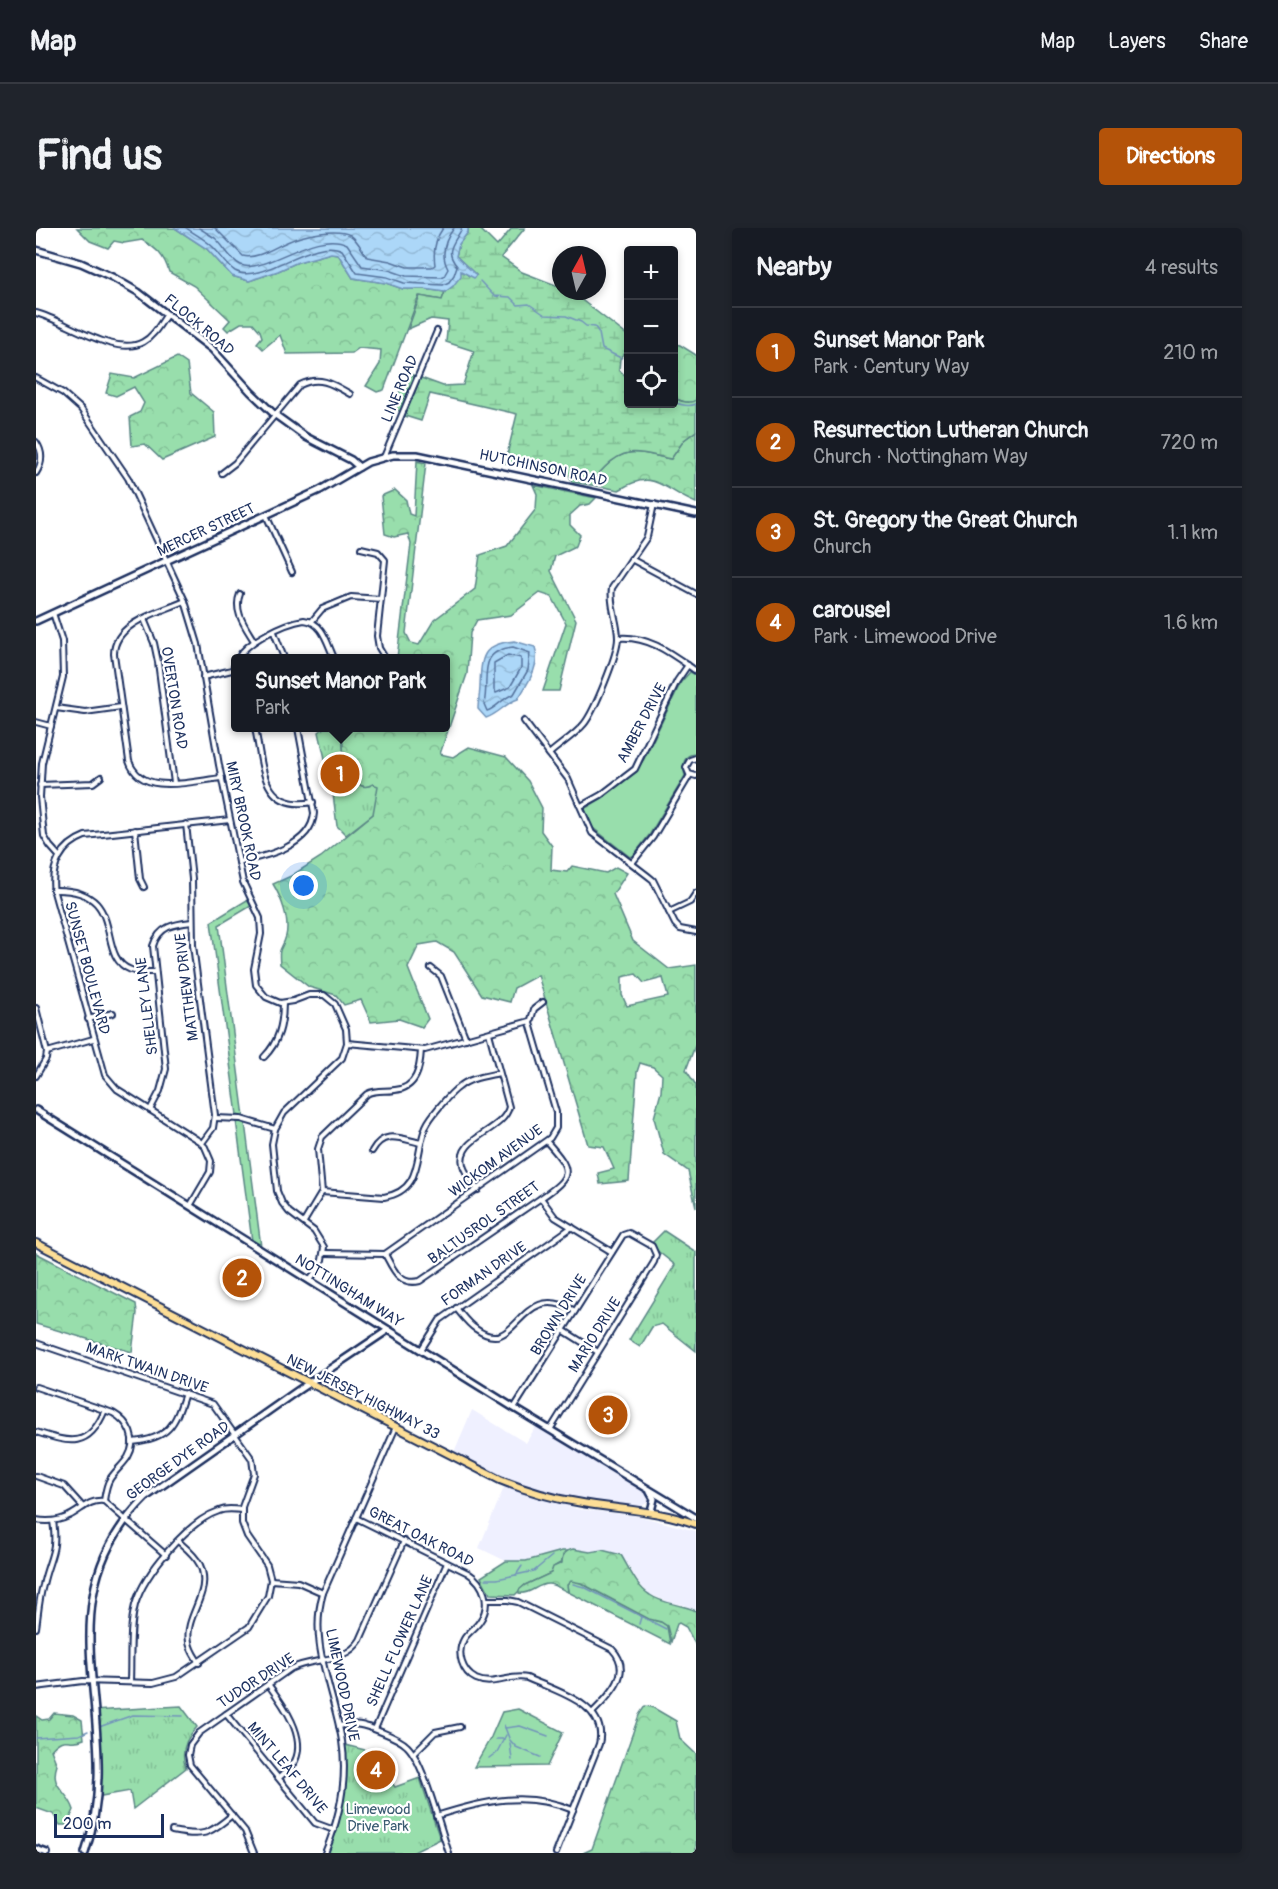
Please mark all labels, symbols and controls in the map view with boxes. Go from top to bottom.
text: Map [30,24,76,59]
text: Map [1040,28,1075,55]
text: Layers [1108,28,1166,55]
text: Share [1199,28,1248,55]
button: Directions [1099,128,1242,185]
text: Find us [36,130,162,182]
north arrow [552,246,606,300]
map controls [624,246,678,408]
button: + [624,246,678,300]
text: Nearby [756,251,832,283]
text: 4 results [1145,255,1218,280]
street label: FLOCK ROAD [160,290,238,360]
button: − [624,300,678,354]
text: Sunset Manor Park [813,326,985,354]
text: 1 [772,340,779,365]
text: 210 m [1163,340,1218,365]
street label: LINE ROAD [377,352,423,426]
button: locate [624,354,678,408]
text: Park · Century Way [813,354,969,379]
text: Resurrection Lutheran Church [813,416,1088,444]
text: 2 [770,430,781,455]
text: 720 m [1160,430,1218,455]
text: Church · Nottingham Way [813,444,1028,469]
street label: HUTCHINSON ROAD [477,445,609,491]
street label: MERCER STREET [154,499,258,561]
text: St. Gregory the Great Church [813,506,1077,534]
text: 3 [770,520,781,545]
text: 1.1 km [1168,520,1218,545]
text: Church [813,534,871,559]
text: carousel [813,596,891,624]
text: 4 [770,610,781,635]
text: 1.6 km [1164,610,1218,635]
text: Park · Limewood Drive [813,624,997,649]
street label: OVERTON ROAD [157,645,191,751]
popup [231,654,450,732]
text: Sunset Manor Park [255,667,426,695]
street label: AMBER DRIVE [613,680,671,766]
text: Park [255,695,290,720]
pin: 1 [320,752,360,796]
street label: MIRY BROOK ROAD [221,760,265,882]
your location [289,871,318,900]
street label: SUNSET BOULEVARD [60,899,114,1037]
street label: MATTHEW DRIVE [171,932,203,1042]
street label: SHELLEY LANE [132,956,162,1056]
street label: WICKOM AVENUE [445,1120,547,1202]
street label: BALTUSROL STREET [424,1177,544,1269]
street label: FORMAN DRIVE [437,1237,531,1311]
street label: NOTTINGHAM WAY [291,1250,407,1332]
pin: 2 [222,1256,262,1300]
street label: BROWN DRIVE [527,1271,592,1359]
street label: MARIO DRIVE [564,1294,626,1376]
street label: MARK TWAIN DRIVE [83,1338,211,1398]
street label: NEW JERSEY HIGHWAY 33 [283,1350,443,1444]
pin: 3 [588,1392,628,1438]
street label: GEORGE DYE ROAD [122,1417,234,1505]
street label: GREAT OAK ROAD [365,1502,477,1572]
street label: SHELL FLOWER LANE [362,1572,438,1710]
street label: LIMEWOOD DRIVE [321,1627,363,1743]
street label: TUDOR DRIVE [214,1649,298,1713]
street label: MINT LEAF DRIVE [243,1718,331,1818]
pin: 4 [356,1748,396,1792]
park label: Limewood Drive Park [345,1800,411,1836]
scale bar [54,1811,164,1838]
text: 200 m [63,1814,111,1834]

